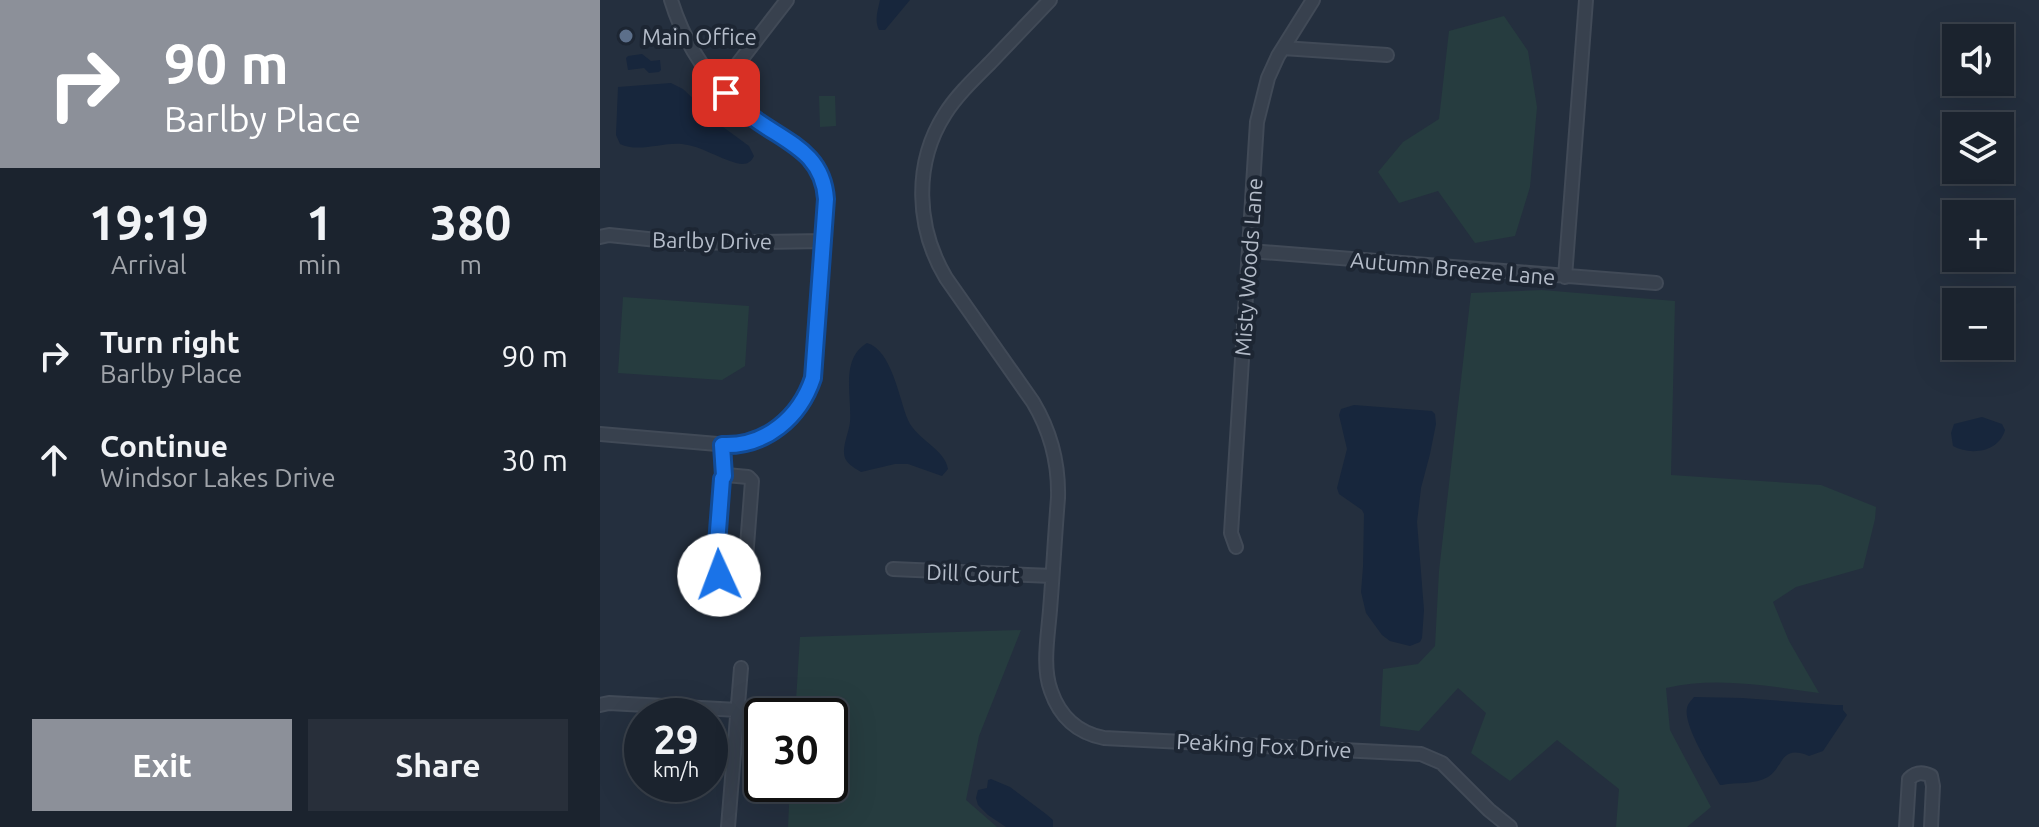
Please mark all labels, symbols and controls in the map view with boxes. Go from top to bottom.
place label: Main Office [642,24,757,49]
map controls [1942,24,2014,360]
button: sound [1942,24,2014,96]
marker: Main Office [617,27,635,45]
icon: right [32,32,136,136]
text: 90 m [164,32,289,95]
pin [692,59,760,127]
icon: arrive [704,71,748,115]
text: Barlby Place [164,98,361,139]
button: layers [1942,112,2014,184]
street label: Misty Woods Lane [1229,177,1267,357]
text: 19:19 [89,195,209,249]
text: 1 [306,195,333,249]
text: 380 [430,195,511,249]
button: + [1942,200,2014,272]
street label: Barlby Drive [652,226,772,254]
street label: Autumn Breeze Lane [1350,247,1556,289]
text: Arrival [111,250,187,279]
text: min [298,250,341,279]
text: m [459,250,482,279]
button: − [1942,288,2014,360]
text: Turn right [100,325,240,359]
icon: right [32,334,76,378]
text: 90 m [501,339,568,373]
text: Barlby Place [100,359,242,388]
text: Continue [100,429,228,463]
icon: ahead [32,438,76,482]
text: 30 m [501,443,568,477]
text: Windsor Lakes Drive [100,463,336,492]
position arrow [677,533,761,617]
street label: Dill Court [926,559,1020,587]
speed limit sign: 30 [744,698,848,802]
text: 29 [653,717,699,762]
button: Exit [32,719,292,811]
button: Share [308,719,568,811]
street label: Peaking Fox Drive [1176,728,1352,762]
text: km/h [653,758,699,781]

